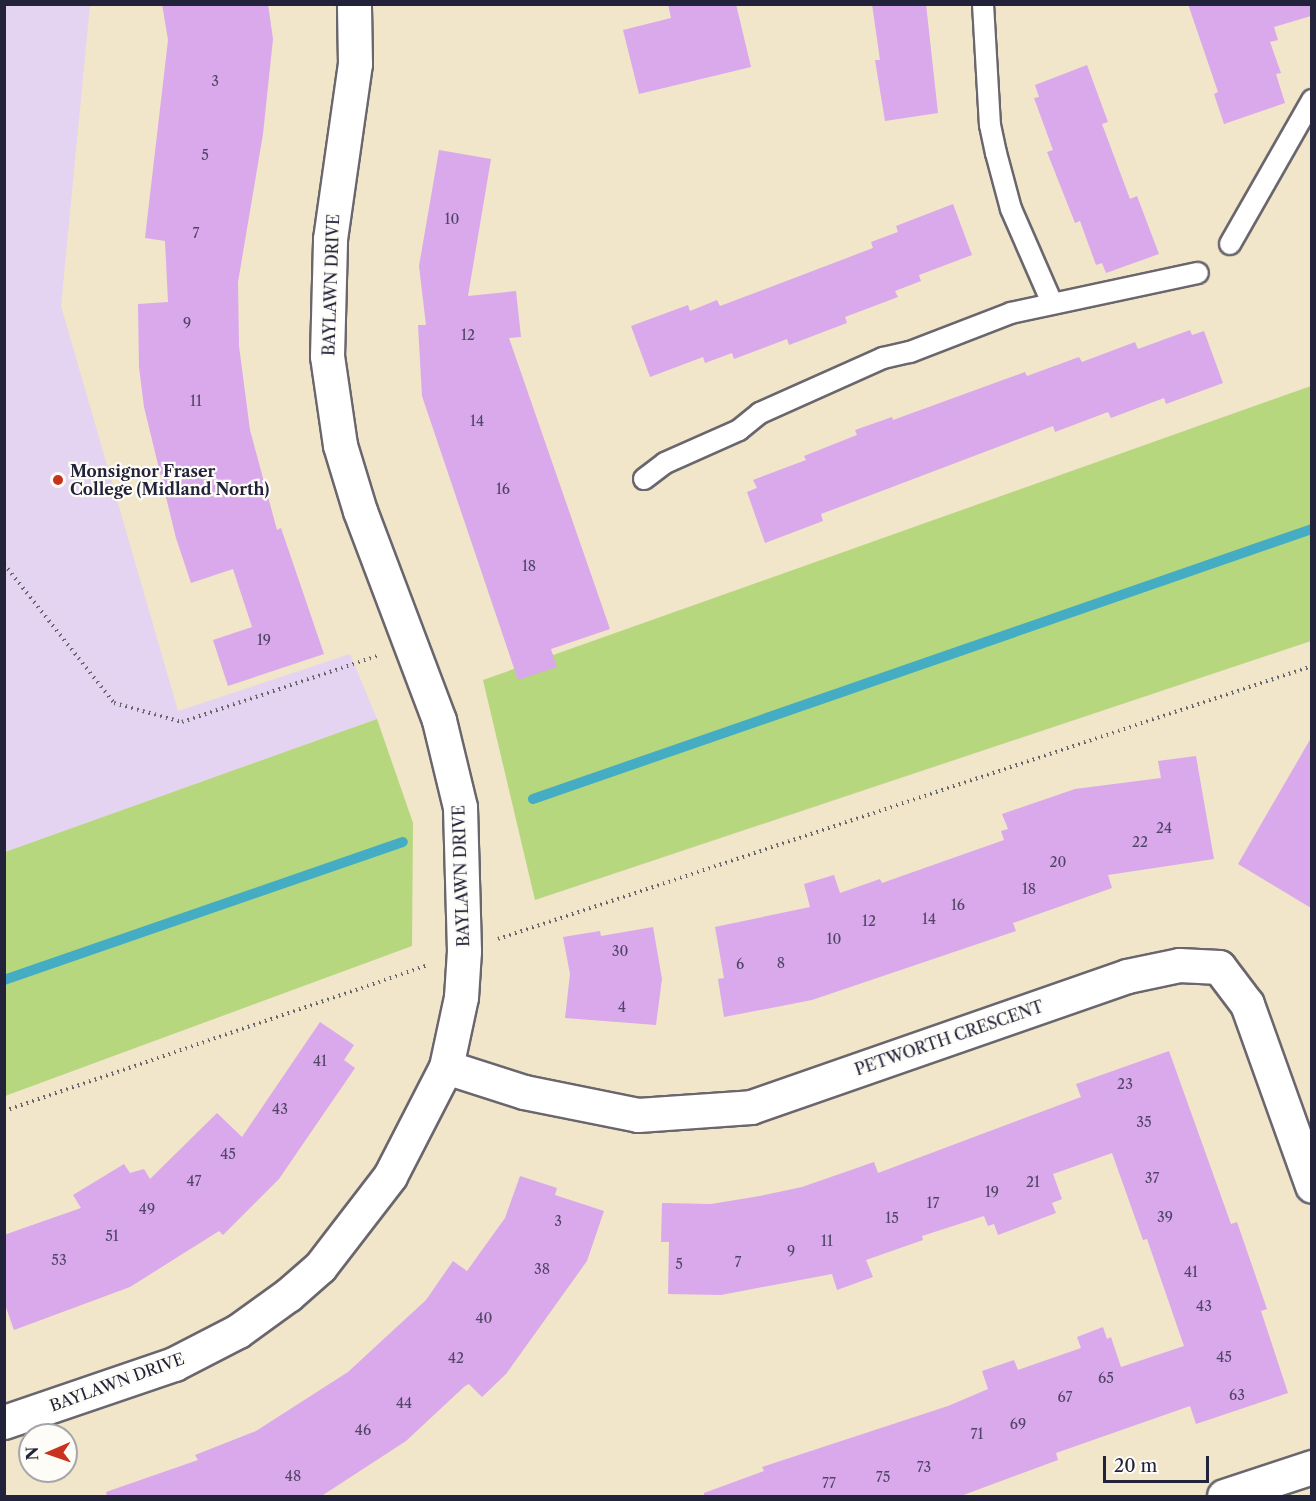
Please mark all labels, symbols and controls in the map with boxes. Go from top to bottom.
house number: 3 [211,73,219,89]
house number: 5 [201,147,209,163]
house number: 10 [445,211,459,227]
street label: BAYLAWN DRIVE [319,214,343,356]
house number: 7 [193,225,199,241]
house number: 9 [183,315,191,331]
house number: 12 [461,327,475,343]
house number: 11 [190,393,202,409]
house number: 14 [470,413,484,429]
place label: Monsignor Fraser College (Midland North) [70,461,269,499]
marker: Monsignor Fraser College (Midland North) [51,473,65,487]
house number: 16 [496,481,510,497]
house number: 18 [522,558,536,574]
house number: 19 [257,632,271,648]
street label: BAYLAWN DRIVE [449,805,473,947]
house number: 24 [1156,820,1172,836]
house number: 22 [1132,834,1148,850]
house number: 20 [1050,854,1066,870]
house number: 18 [1022,881,1036,897]
house number: 16 [951,897,965,913]
house number: 14 [922,911,936,927]
house number: 12 [862,913,876,929]
house number: 10 [827,931,841,947]
house number: 30 [612,943,628,959]
house number: 8 [777,955,785,971]
house number: 6 [736,956,744,972]
street label: PETWORTH CRESCENT [852,997,1046,1079]
house number: 4 [618,999,626,1015]
house number: 41 [313,1053,327,1069]
house number: 23 [1117,1076,1133,1092]
house number: 43 [272,1101,288,1117]
house number: 35 [1136,1114,1152,1130]
house number: 45 [220,1146,236,1162]
house number: 37 [1145,1170,1159,1186]
house number: 47 [187,1173,201,1189]
house number: 21 [1026,1174,1040,1190]
house number: 19 [985,1184,999,1200]
house number: 17 [927,1195,939,1211]
house number: 49 [139,1201,155,1217]
house number: 39 [1157,1209,1173,1225]
house number: 15 [885,1210,899,1226]
house number: 3 [554,1213,562,1229]
house number: 51 [105,1228,119,1244]
house number: 11 [821,1233,833,1249]
house number: 9 [787,1243,795,1259]
house number: 53 [51,1252,67,1268]
house number: 7 [735,1254,741,1270]
house number: 5 [675,1256,683,1272]
house number: 38 [534,1261,550,1277]
house number: 41 [1184,1264,1198,1280]
house number: 43 [1196,1298,1212,1314]
house number: 40 [476,1310,492,1326]
street label: BAYLAWN DRIVE [47,1349,187,1415]
house number: 45 [1216,1349,1232,1365]
house number: 42 [448,1350,464,1366]
house number: 65 [1098,1370,1114,1386]
house number: 63 [1229,1387,1245,1403]
house number: 67 [1058,1389,1072,1405]
house number: 44 [396,1395,412,1411]
house number: 69 [1010,1416,1026,1432]
house number: 46 [355,1422,371,1438]
north arrow [18,1423,78,1483]
house number: 71 [971,1426,983,1442]
scale bar [1106,1444,1212,1482]
text: N [22,1446,42,1461]
text: 20 m [1114,1455,1157,1477]
house number: 73 [917,1459,931,1475]
house number: 48 [285,1468,301,1484]
house number: 75 [876,1469,890,1485]
house number: 77 [822,1475,836,1491]

